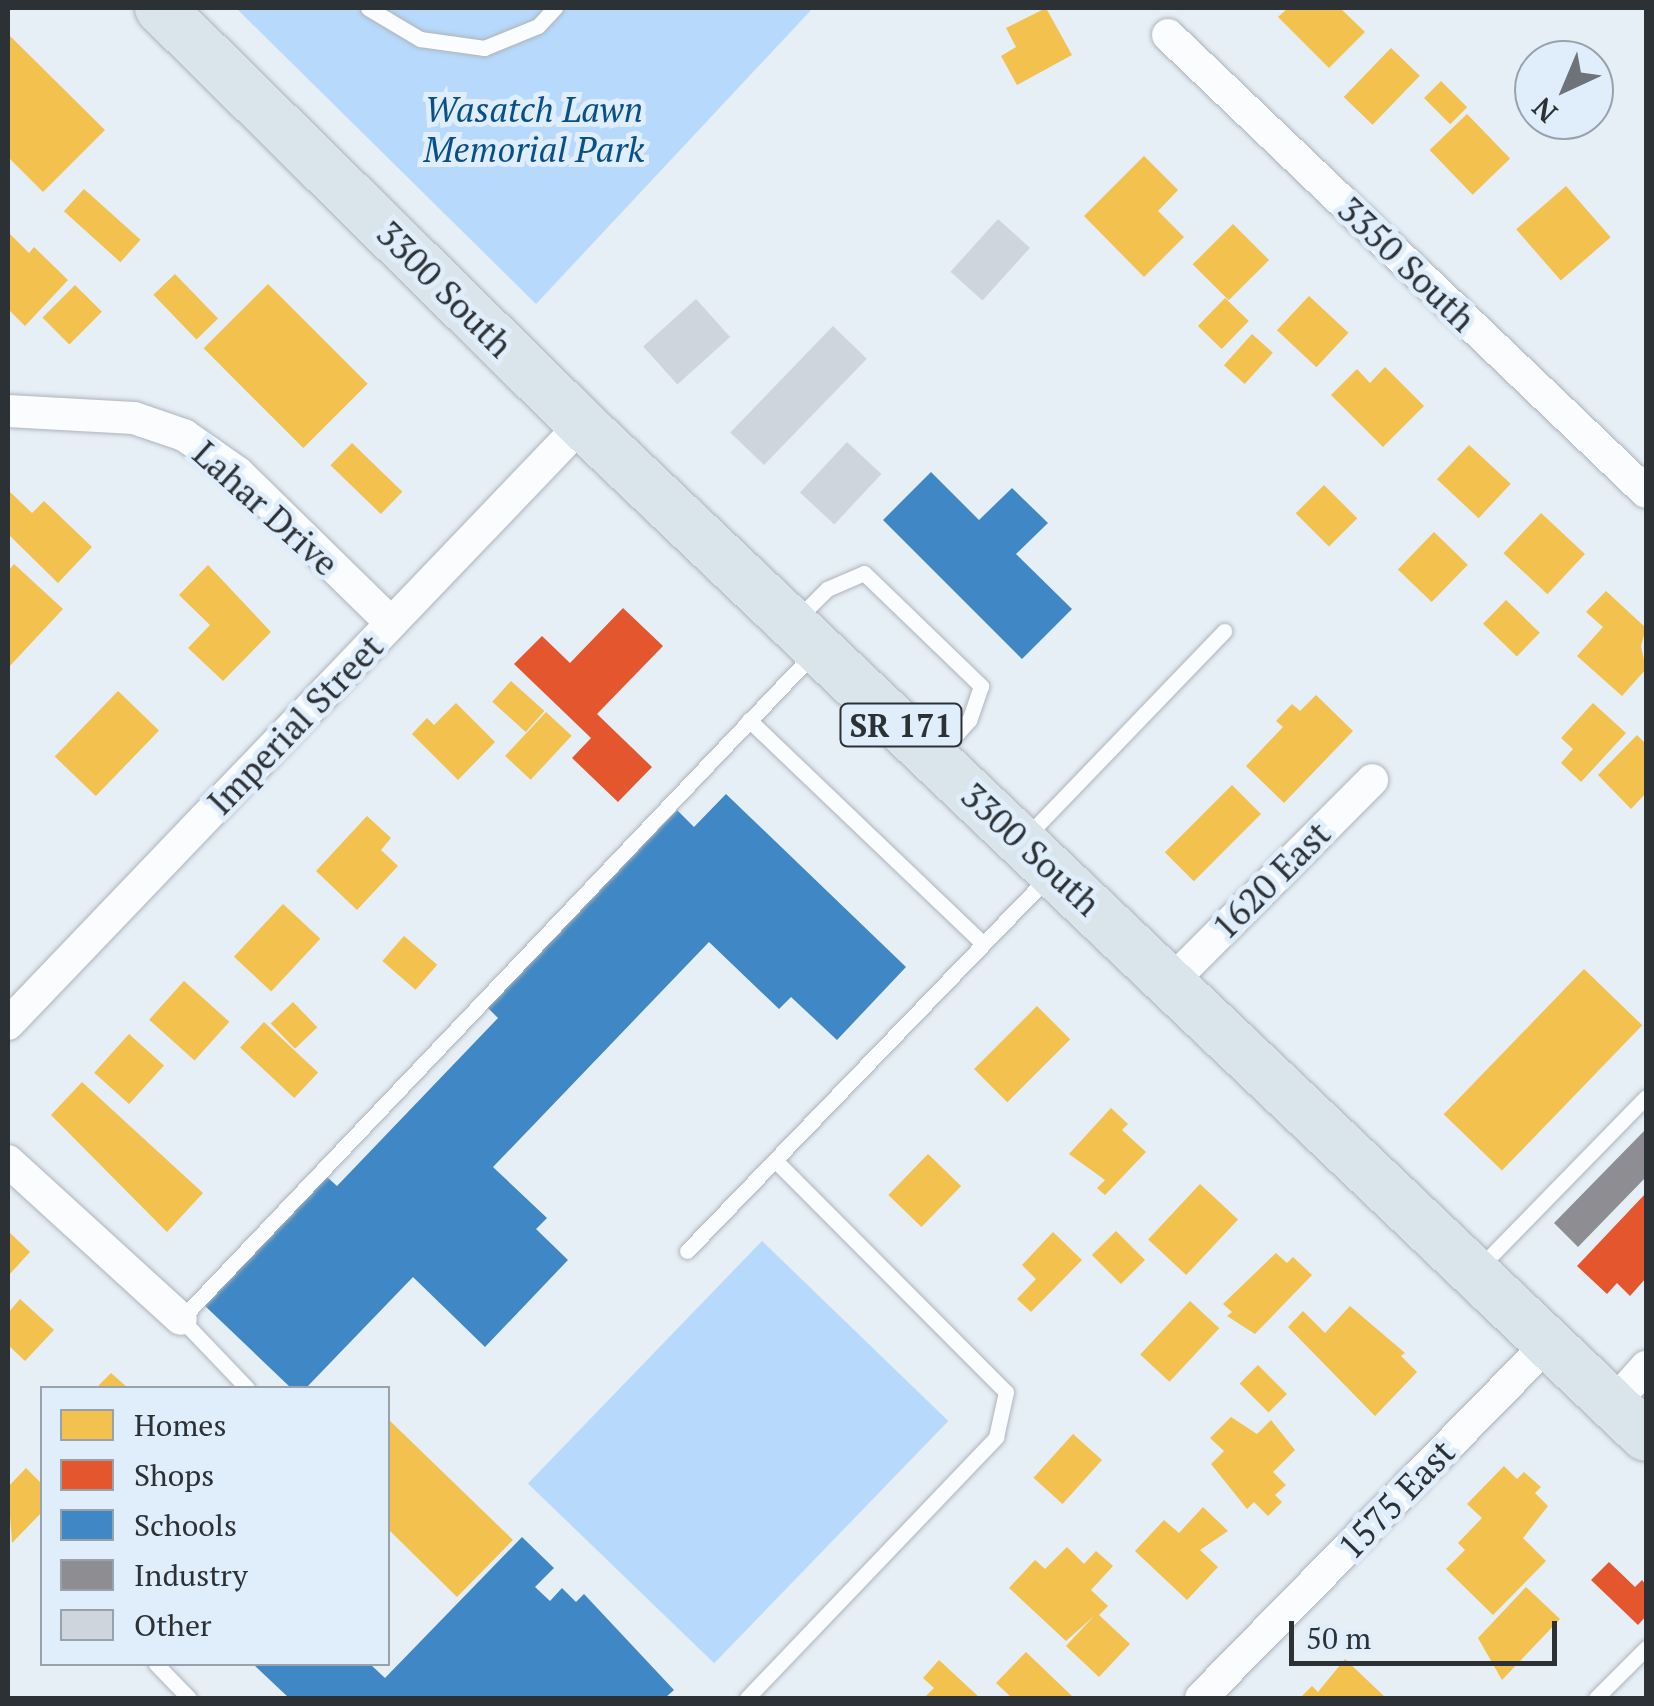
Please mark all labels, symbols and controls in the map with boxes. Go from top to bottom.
north arrow [1514,40,1614,140]
park label: Wasatch Lawn Memorial Park [424,88,644,170]
text: N [1524,90,1565,131]
street label: 3350 South [1330,188,1484,340]
street label: 3300 South [368,212,522,366]
street label: Lahar Drive [185,432,347,584]
street label: Imperial Street [199,625,391,823]
road number: SR 171 [838,698,964,752]
street label: 3300 South [953,774,1109,924]
street label: 1620 East [1203,812,1339,948]
legend [40,1386,390,1666]
text: Homes [134,1405,226,1445]
street label: 1575 East [1329,1431,1463,1567]
text: Shops [134,1455,214,1495]
text: Schools [134,1505,237,1545]
text: Industry [134,1555,248,1595]
scale bar [1294,1601,1562,1663]
text: Other [134,1605,212,1645]
text: 50 m [1306,1618,1371,1658]

